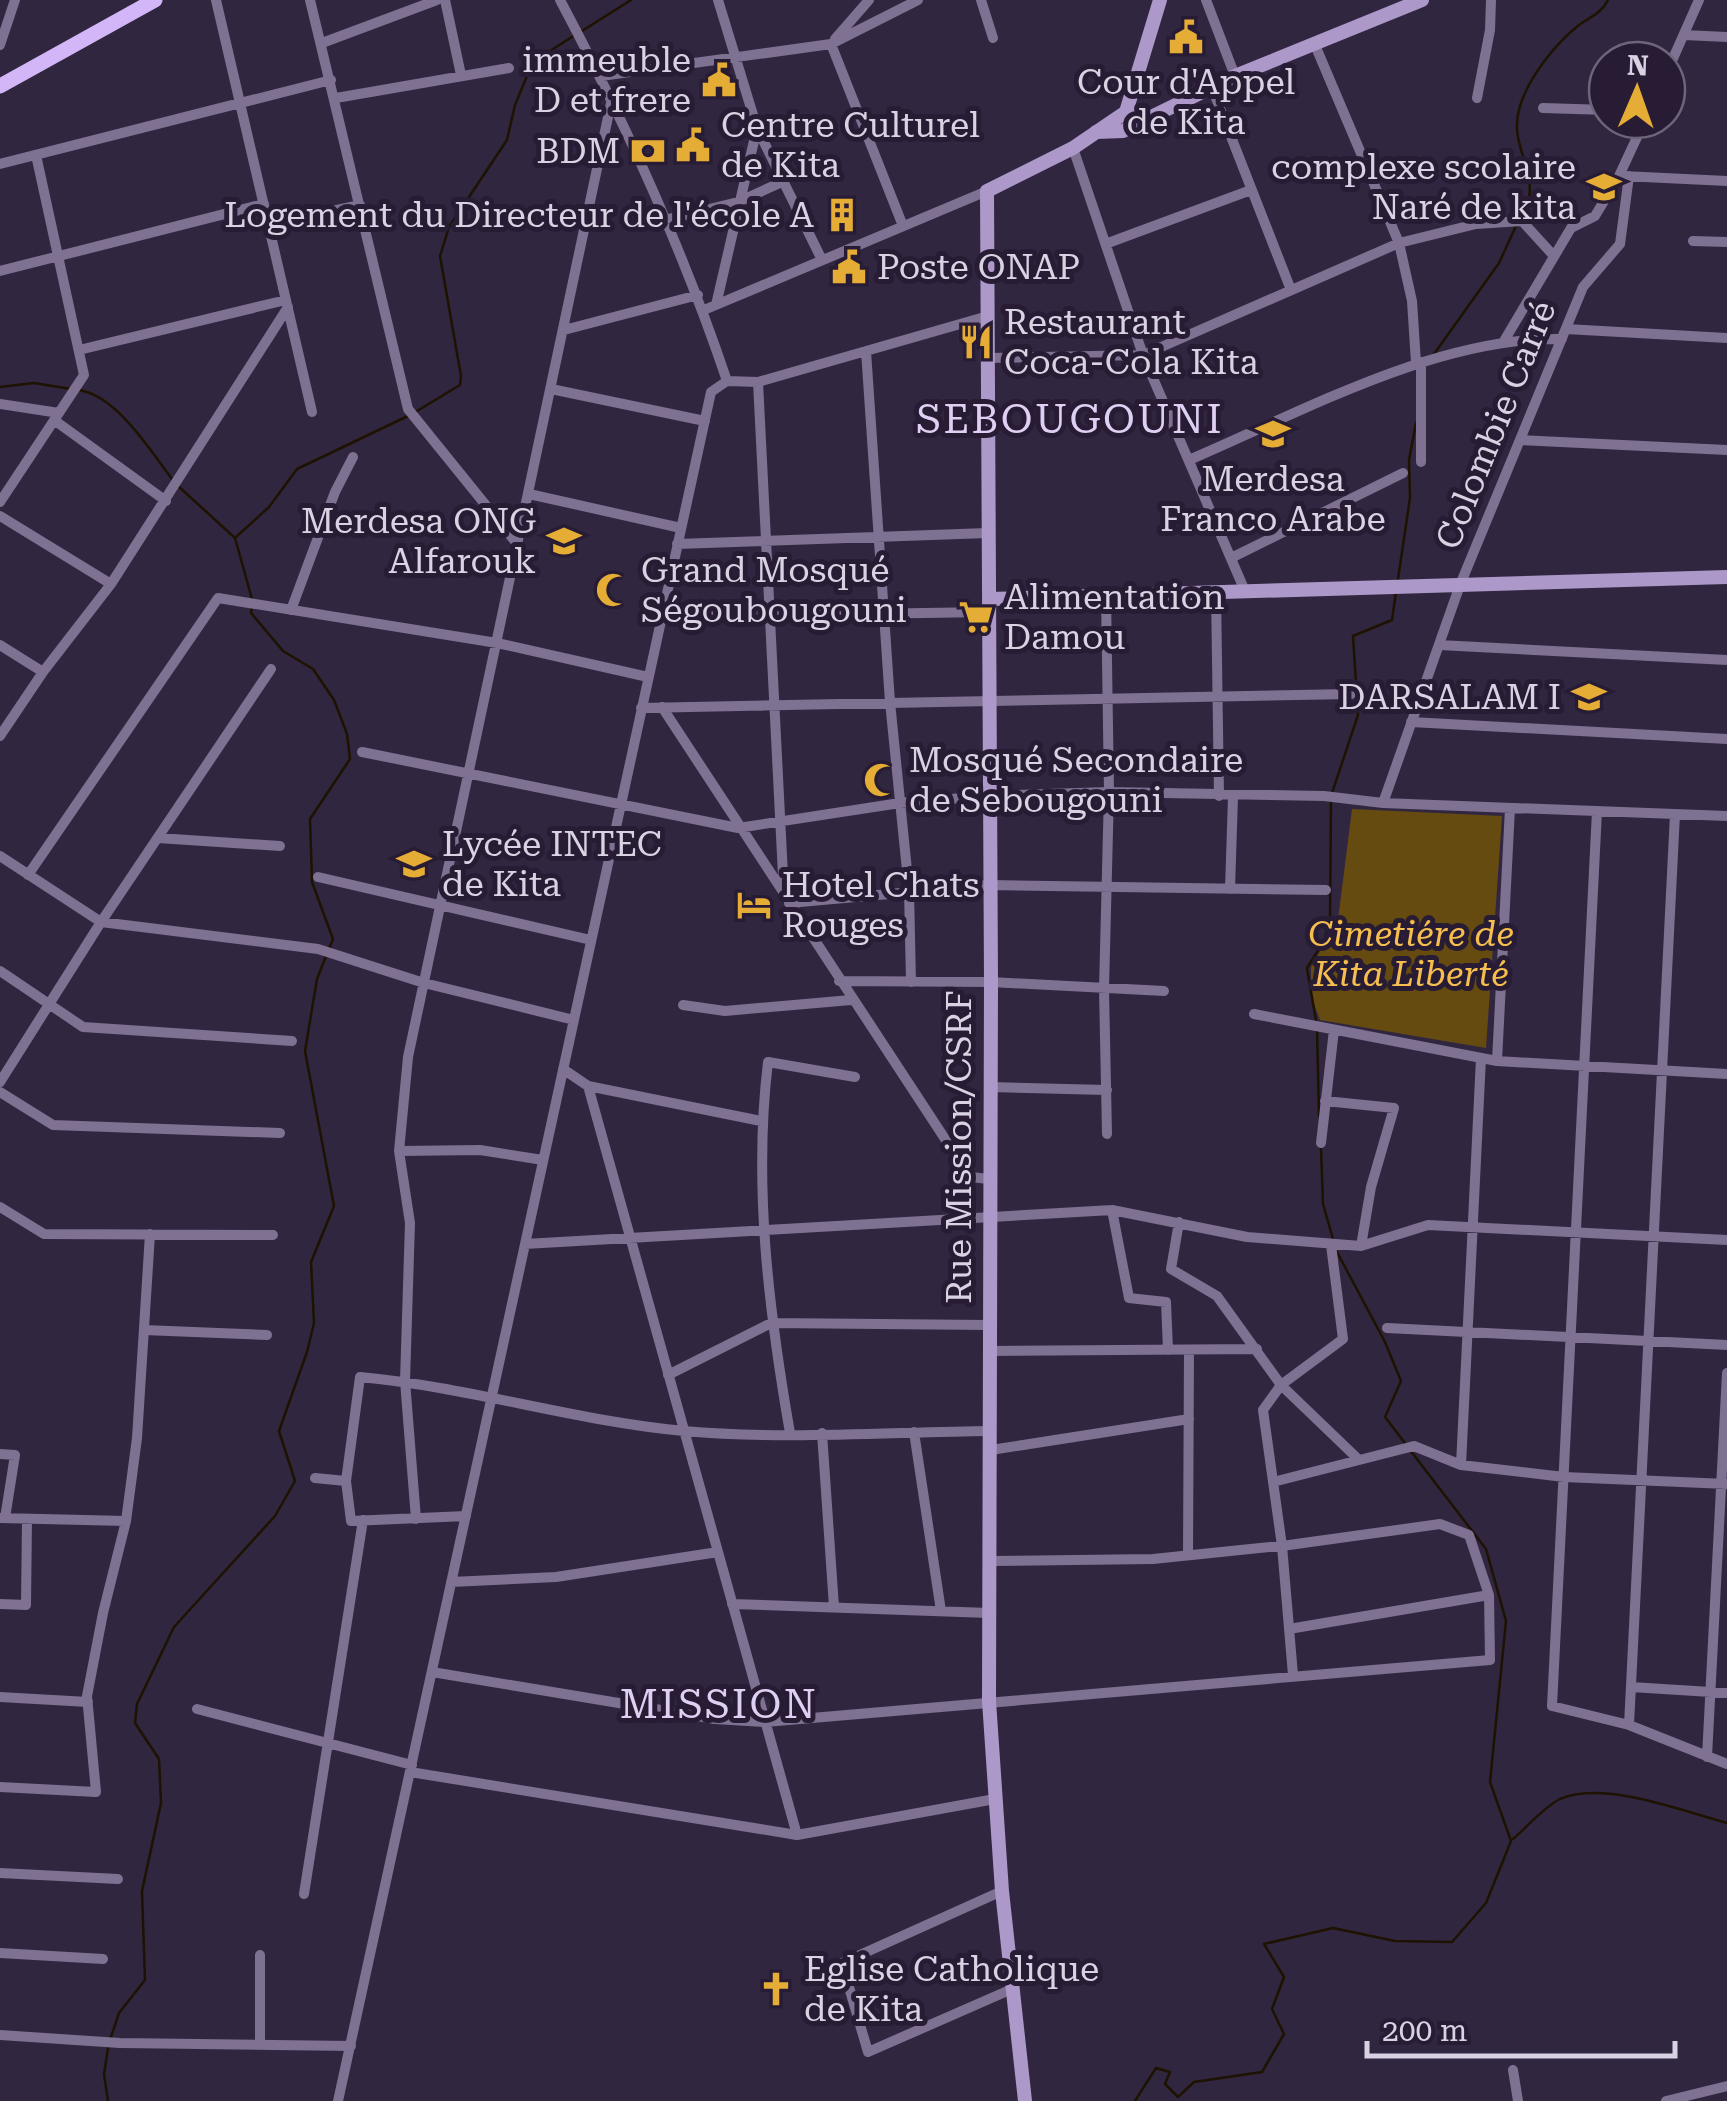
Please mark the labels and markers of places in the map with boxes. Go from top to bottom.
public building icon: Cour d'Appel de Kita [1167,18,1205,56]
place label: immeuble D et frere [522,40,691,121]
public building icon: immeuble D et frere [700,61,738,99]
place label: Cour d'Appel de Kita [1077,62,1295,143]
place label: Centre Culturel de Kita [721,105,980,186]
public building icon: Centre Culturel de Kita [674,126,712,164]
place label: BDM [536,131,620,172]
bank icon: BDM [629,132,667,170]
place label: complexe scolaire Naré de kita [1271,147,1576,228]
school or university icon: complexe scolaire Naré de kita [1585,168,1623,206]
place label: Logement du Directeur de l'école A [224,195,815,236]
building icon: Logement du Directeur de l'école A [823,196,861,234]
place label: Poste ONAP [877,247,1080,288]
public building icon: Poste ONAP [830,248,868,286]
place label: Restaurant Coca-Cola Kita [1004,302,1259,383]
restaurant icon: Restaurant Coca-Cola Kita [957,323,995,361]
school or university icon: Merdesa Franco Arabe [1254,415,1292,453]
place label: Merdesa Franco Arabe [1160,459,1386,540]
place label: Merdesa ONG Alfarouk [301,501,536,582]
school or university icon: Merdesa ONG Alfarouk [545,522,583,560]
place label: Grand Mosqué Ségoubougouni [641,550,907,631]
mosque icon: Grand Mosqué Ségoubougouni [594,571,632,609]
place label: Alimentation Damou [1004,577,1224,658]
supermarket icon: Alimentation Damou [957,598,995,636]
place label: DARSALAM I [1338,677,1561,718]
school or university icon: DARSALAM I [1570,678,1608,716]
place label: Mosqué Secondaire de Sebougouni [909,740,1243,821]
mosque icon: Mosqué Secondaire de Sebougouni [862,761,900,799]
place label: Lycée INTEC de Kita [442,824,662,905]
school or university icon: Lycée INTEC de Kita [395,845,433,883]
place label: Hotel Chats Rouges [782,865,980,946]
hotel icon: Hotel Chats Rouges [735,886,773,924]
place label: Eglise Catholique de Kita [804,1949,1099,2030]
church icon: Eglise Catholique de Kita [757,1970,795,2008]

